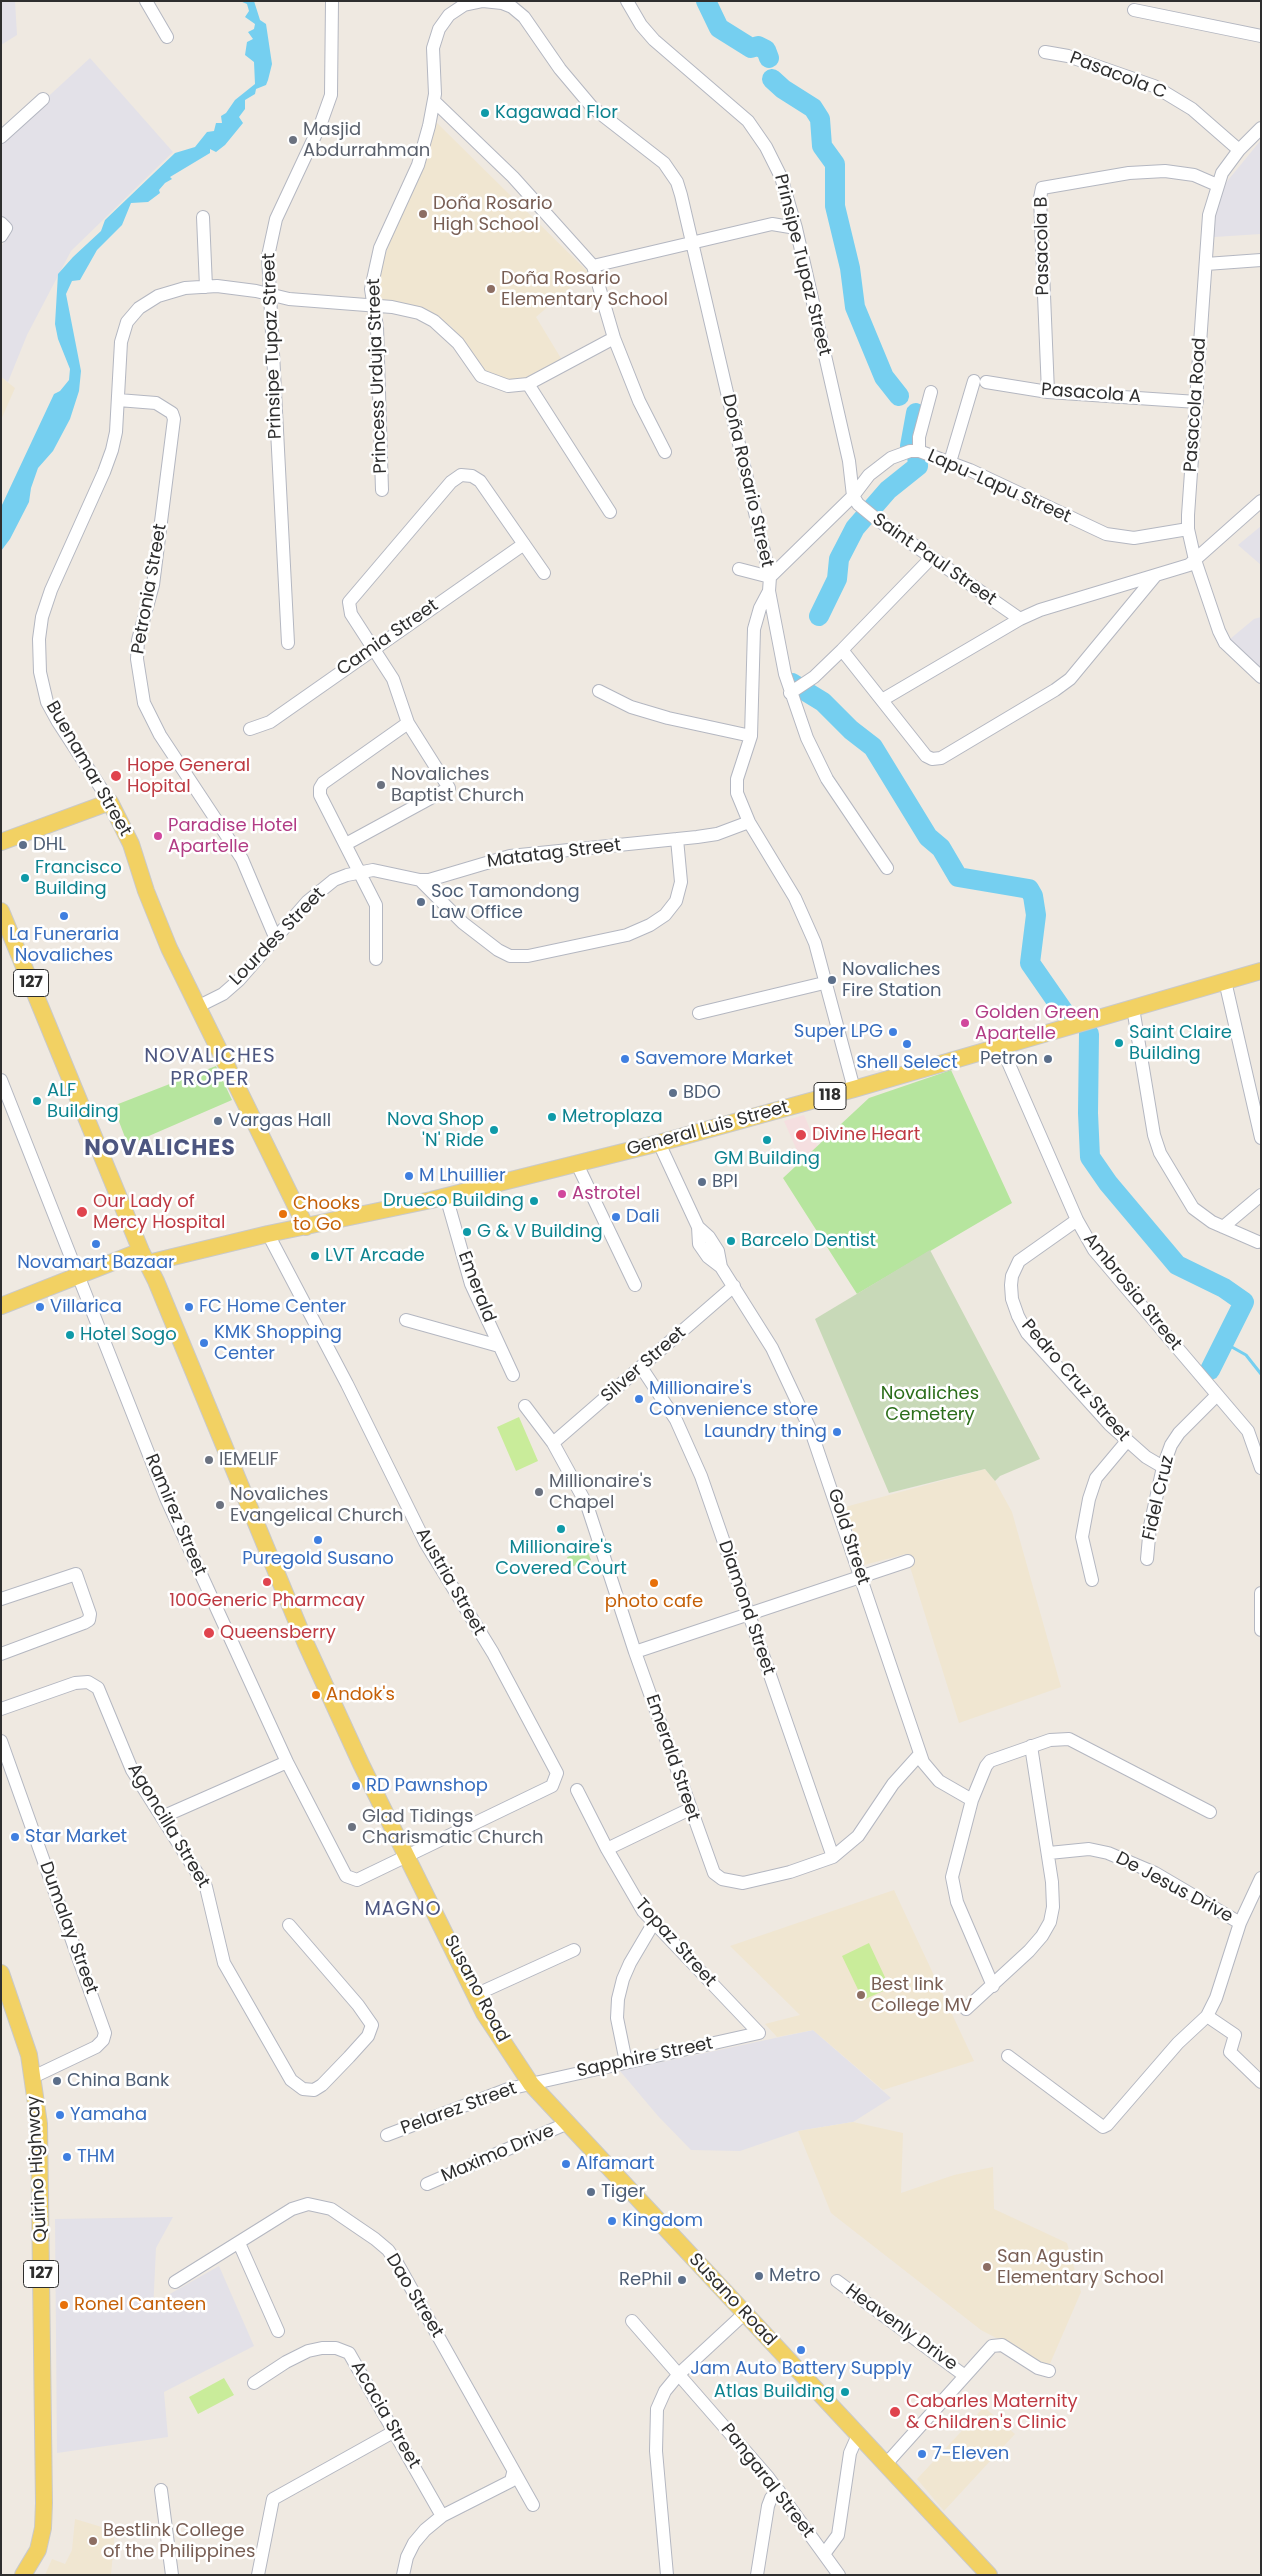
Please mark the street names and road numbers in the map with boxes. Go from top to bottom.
street label: Pasacola C [1067,48,1169,104]
street label: Prinsipe Tupaz Street [769,172,835,358]
street label: Pasacola B [1031,196,1055,296]
street label: Prinsipe Tupaz Street [259,253,287,439]
street label: Princess Urduja Street [364,278,392,474]
street label: Pasacola Road [1181,337,1211,473]
street label: Pasacola A [1040,380,1142,408]
street label: Doña Rosario Street [717,392,777,570]
street label: Lapu-Lapu Street [924,446,1074,528]
street label: Saint Paul Street [868,509,1000,611]
street label: Petronia Street [128,522,172,656]
street label: Camia Street [333,595,443,681]
street label: Buenamar Street [41,698,135,840]
street label: Matatag Street [486,835,622,873]
street label: Lourdes Street [226,884,330,990]
road number: 127 [14,970,48,996]
road number: 118 [814,1082,846,1110]
street label: General Luis Street [625,1097,791,1161]
street label: Ambrosia Street [1078,1229,1186,1355]
street label: Emerald [453,1248,499,1326]
street label: Pedro Cruz Street [1016,1316,1134,1446]
street label: Silver Street [597,1322,691,1408]
street label: Ramirez Street [140,1451,210,1579]
street label: Fidel Cruz [1139,1453,1179,1543]
street label: Gold Street [822,1486,874,1588]
street label: Austria Street [411,1524,489,1640]
street label: Diamond Street [713,1538,779,1678]
street label: Emerald Street [640,1692,704,1824]
street label: Agoncilla Street [122,1760,214,1892]
street label: De Jesus Drive [1112,1848,1236,1928]
street label: Dumalay Street [34,1859,102,1997]
street label: Topaz Street [630,1894,720,1992]
street label: Susano Road [439,1932,513,2046]
street label: Sapphire Street [575,2033,715,2083]
street label: Pelarez Street [398,2078,520,2140]
street label: Quirino Highway [23,2095,53,2243]
street label: Maximo Drive [438,2120,558,2188]
street label: Susano Road [684,2249,780,2351]
street label: Dao Street [381,2250,447,2342]
road number: 127 [23,2260,58,2288]
street label: Heavenly Drive [841,2280,961,2376]
street label: Acacia Street [346,2358,424,2472]
street label: Pangaral Street [716,2419,818,2543]

